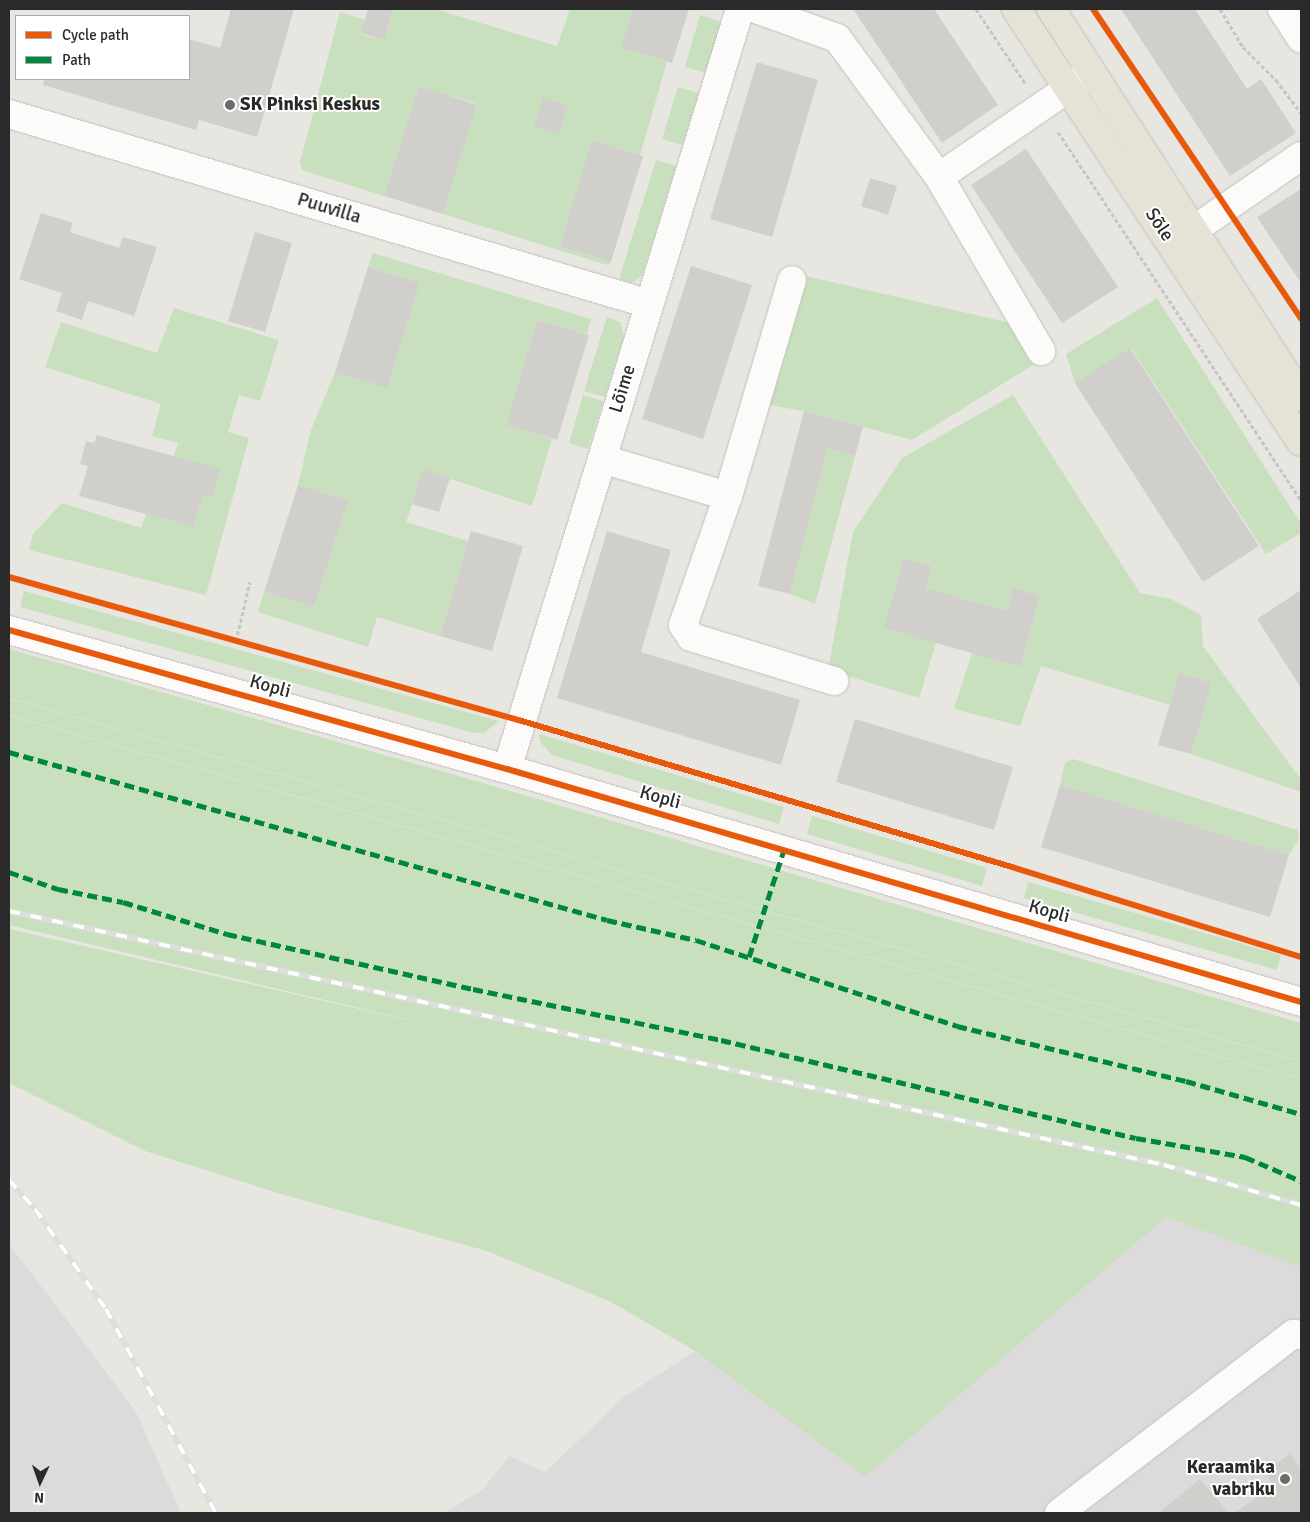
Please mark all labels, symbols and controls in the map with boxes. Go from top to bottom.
legend [15,15,190,80]
text: Cycle path [62,26,129,44]
text: Path [62,51,91,69]
place label: SK Pinksi Keskus [240,94,380,116]
marker: SK Pinksi Keskus [224,99,236,111]
street label: Puuvilla [294,189,364,229]
street label: Sõle [1140,204,1178,246]
street label: Lõime [605,362,641,416]
street label: Kopli [247,670,293,704]
street label: Kopli [637,781,683,815]
street label: Kopli [1026,895,1072,929]
north arrow [15,1457,65,1507]
place label: Keraamika vabriku [1186,1457,1275,1501]
marker: Keraamika vabriku [1279,1473,1291,1485]
text: N [34,1489,45,1506]

